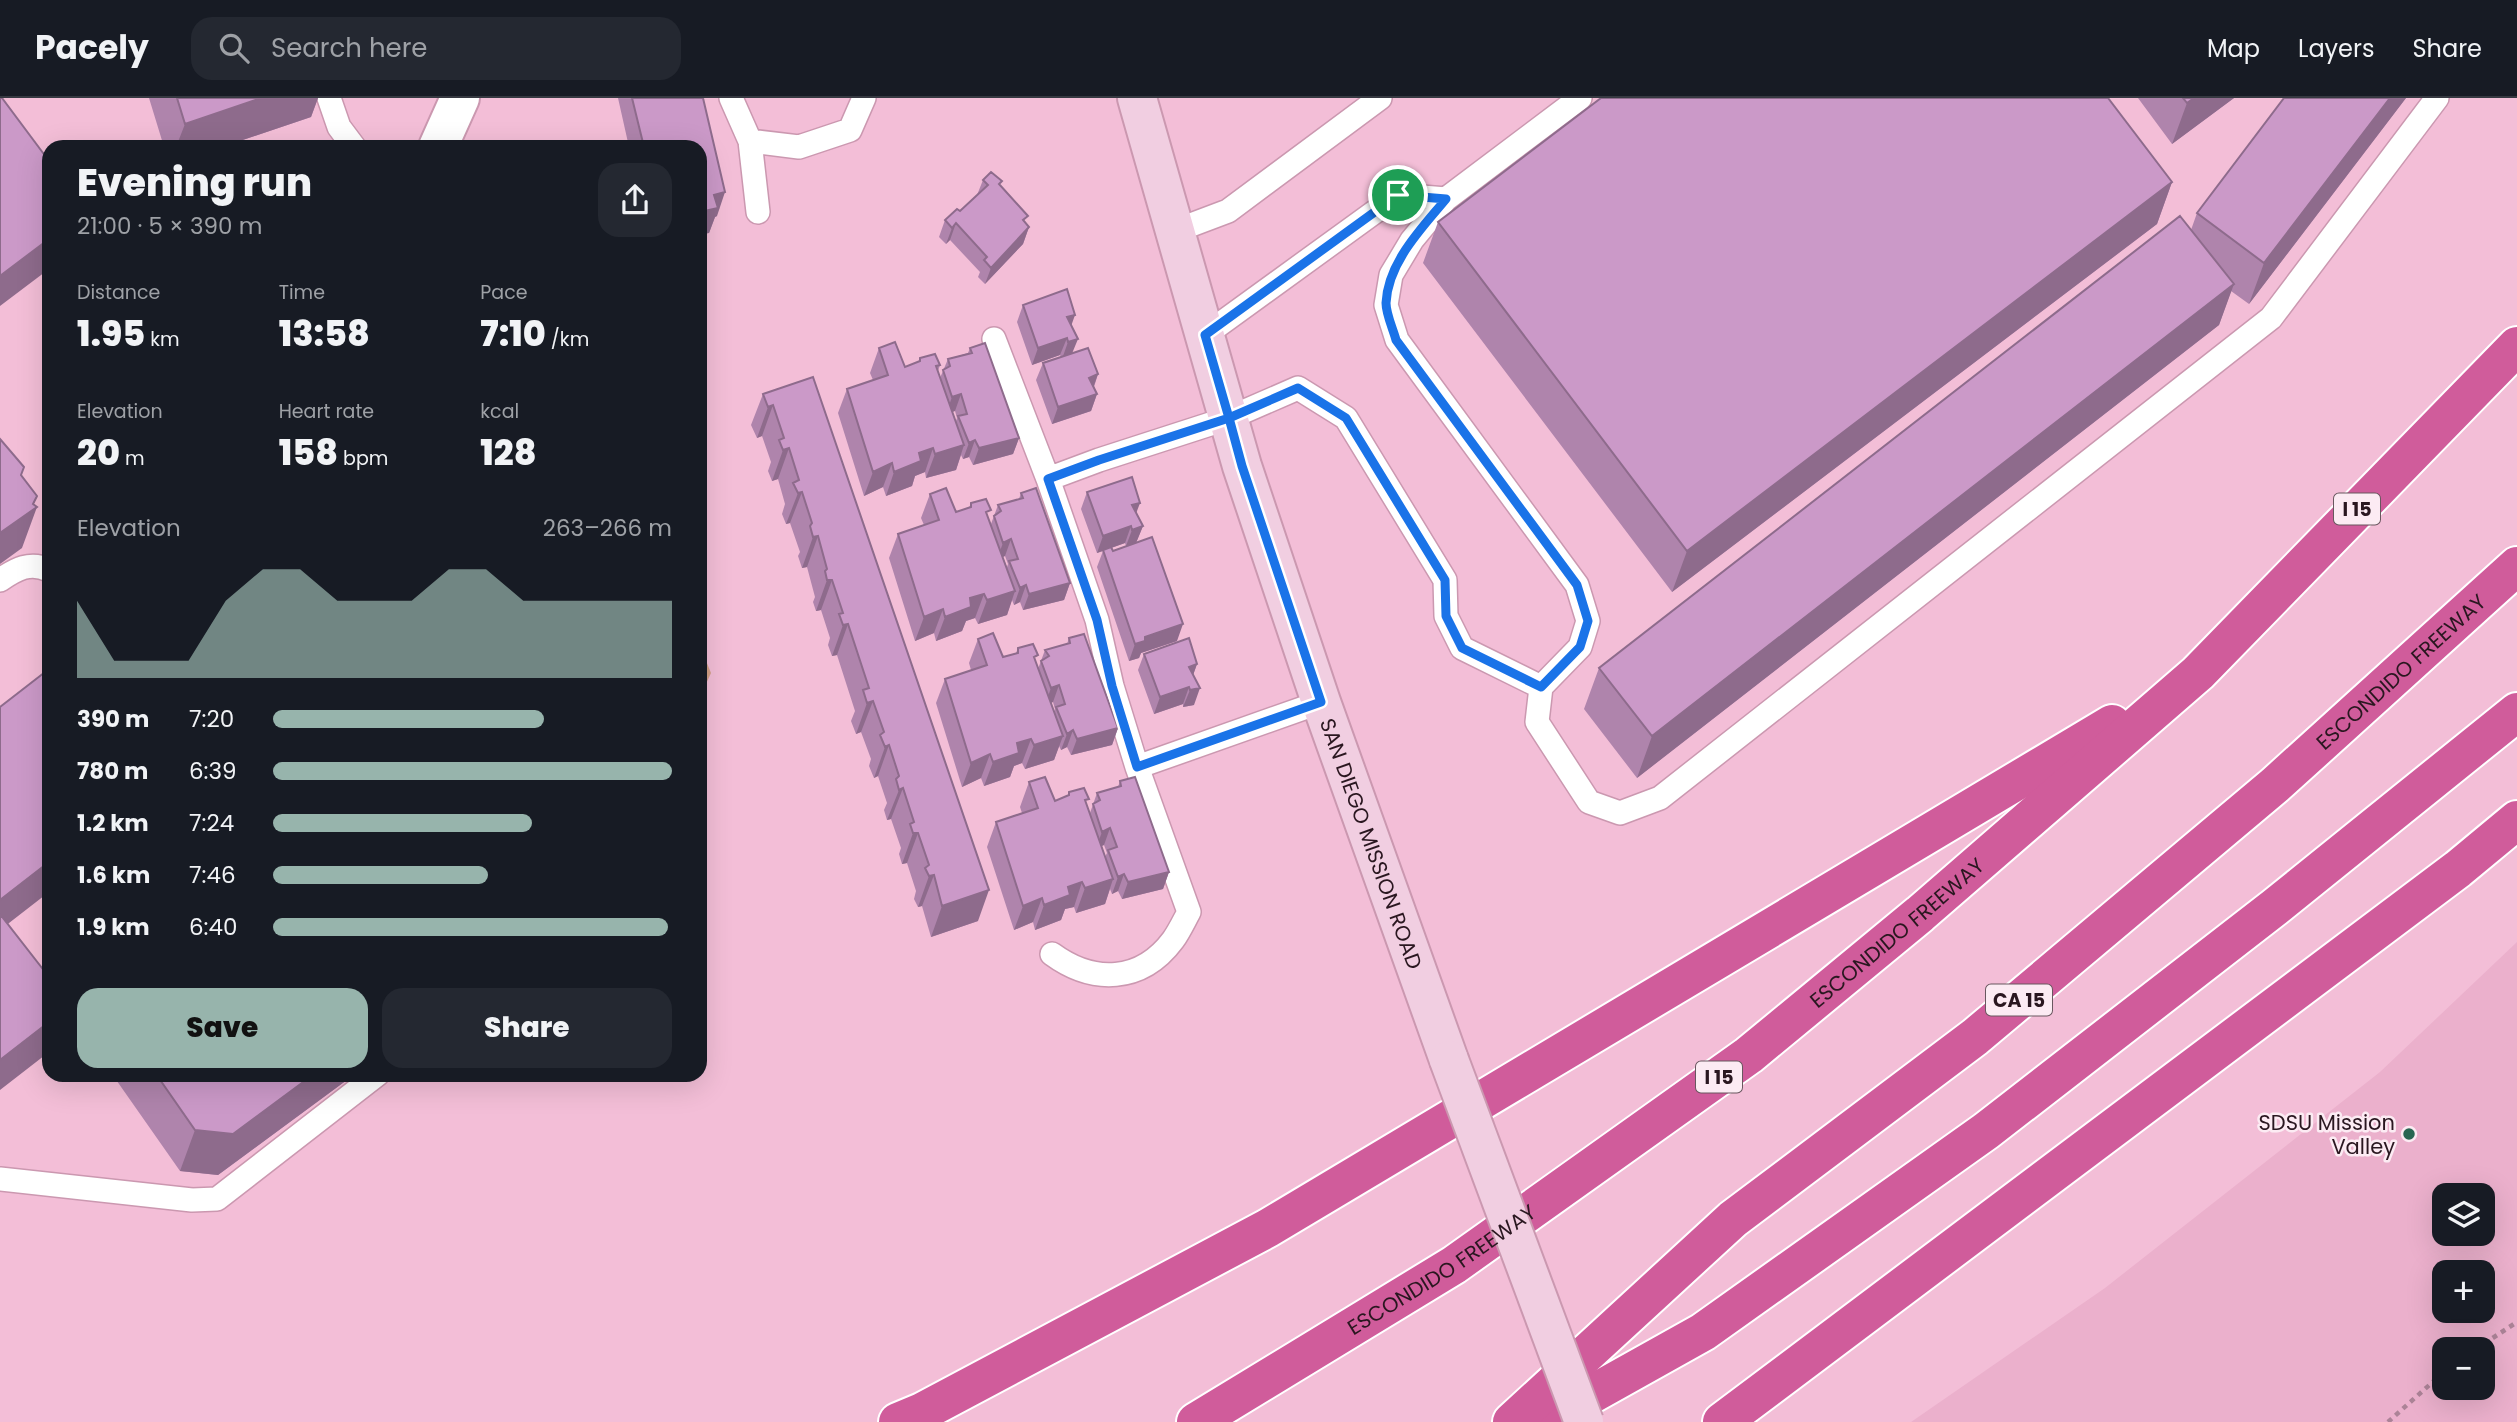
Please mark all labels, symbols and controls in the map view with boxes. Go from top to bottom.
search box [191,17,681,80]
text: Pacely [35,24,149,71]
icon: search [215,29,253,67]
text: Search here [271,30,428,66]
text: Map [2207,32,2260,65]
text: Layers [2298,32,2374,65]
text: Share [2412,32,2482,65]
text: Evening run [77,156,312,209]
button: share [598,163,672,237]
pin [1368,165,1428,225]
icon: arrive [1379,176,1417,214]
text: 21:00 · 5 × 390 m [77,210,262,242]
text: Distance [77,279,160,306]
text: Time [279,279,325,306]
text: Pace [480,279,528,306]
text: 1.95 [77,309,145,358]
text: 13:58 [279,309,370,358]
text: 7:10 [480,309,546,358]
text: km [145,326,180,353]
text: /km [546,326,589,353]
text: Elevation [77,398,163,425]
text: Heart rate [279,398,374,425]
text: kcal [480,398,519,425]
text: 20 [77,428,120,477]
text: 158 [279,428,338,477]
text: 128 [480,428,537,477]
text: m [120,445,145,472]
text: bpm [338,445,388,472]
road number: I 15 [2334,494,2380,524]
text: Elevation [77,512,181,544]
text: 263–266 m [543,512,672,544]
street label: ESCONDIDO FREEWAY [2309,587,2492,756]
text: 390 m [77,703,149,735]
text: 7:20 [189,703,234,735]
street label: SAN DIEGO MISSION ROAD [1313,714,1430,973]
text: 780 m [77,755,148,787]
text: 6:39 [189,755,237,787]
text: 1.2 km [77,807,149,839]
text: 7:24 [189,807,234,839]
street label: ESCONDIDO FREEWAY [1803,851,1990,1014]
text: 1.6 km [77,859,150,891]
text: 7:46 [189,859,236,891]
text: 1.9 km [77,911,150,943]
text: 6:40 [189,911,237,943]
road number: CA 15 [1986,985,2052,1016]
button: Save [77,988,368,1068]
button: Share [382,988,672,1068]
road number: I 15 [1696,1062,1742,1093]
place label: SDSU Mission Valley [2259,1108,2395,1161]
marker: SDSU Mission Valley [2401,1126,2417,1142]
map controls [2432,1183,2495,1400]
button: layers [2432,1183,2495,1246]
street label: ESCONDIDO FREEWAY [1342,1197,1541,1341]
button: + [2432,1260,2495,1323]
button: − [2432,1337,2495,1400]

